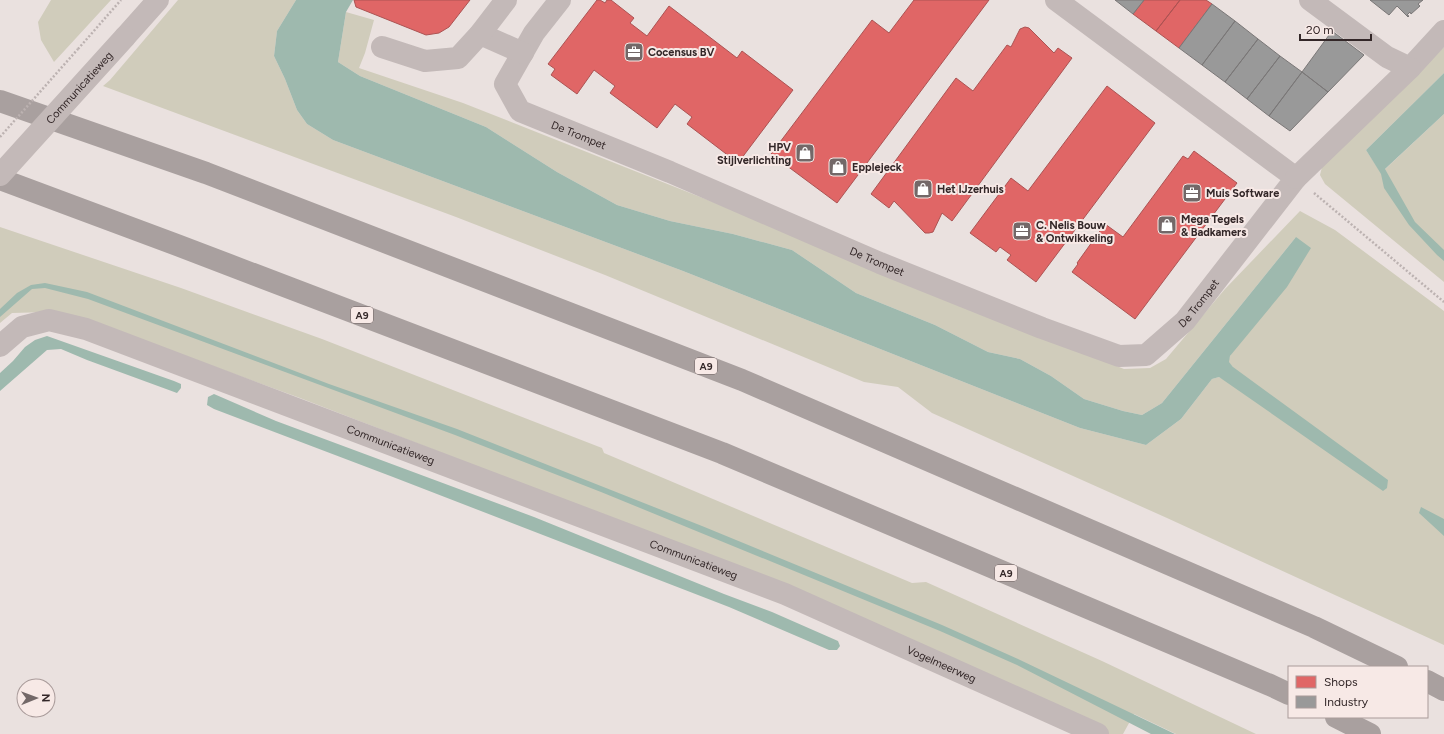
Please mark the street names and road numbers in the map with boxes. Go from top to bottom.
street label: Communicatieweg [43,49,115,126]
street label: De Trompet [549,118,608,152]
street label: De Trompet [848,244,906,279]
street label: De Trompet [1176,276,1222,330]
road number: A9 [351,307,373,323]
road number: A9 [695,358,717,374]
street label: Communicatieweg [345,422,437,467]
street label: Communicatieweg [648,537,740,582]
road number: A9 [995,565,1017,581]
street label: Vogelmeerweg [905,643,978,685]

